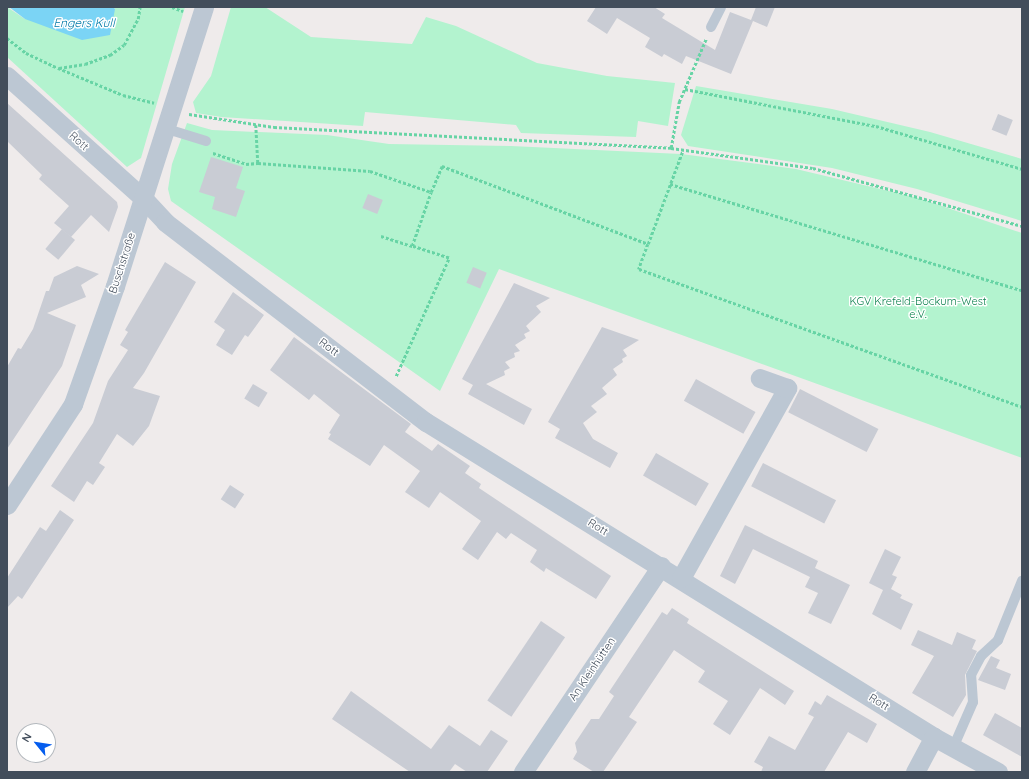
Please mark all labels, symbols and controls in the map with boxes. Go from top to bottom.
water label: Engers Kull [53,16,115,30]
street label: Rott [67,129,91,153]
street label: Buschstraße [106,231,138,295]
park label: KGV Krefeld-Bockum-West e.V. [849,295,987,321]
street label: Rott [316,335,342,359]
street label: Rott [585,516,611,538]
street label: An Kleinhütten [566,635,618,703]
street label: Rott [866,691,892,713]
north arrow [16,723,56,763]
text: N [18,730,35,745]

